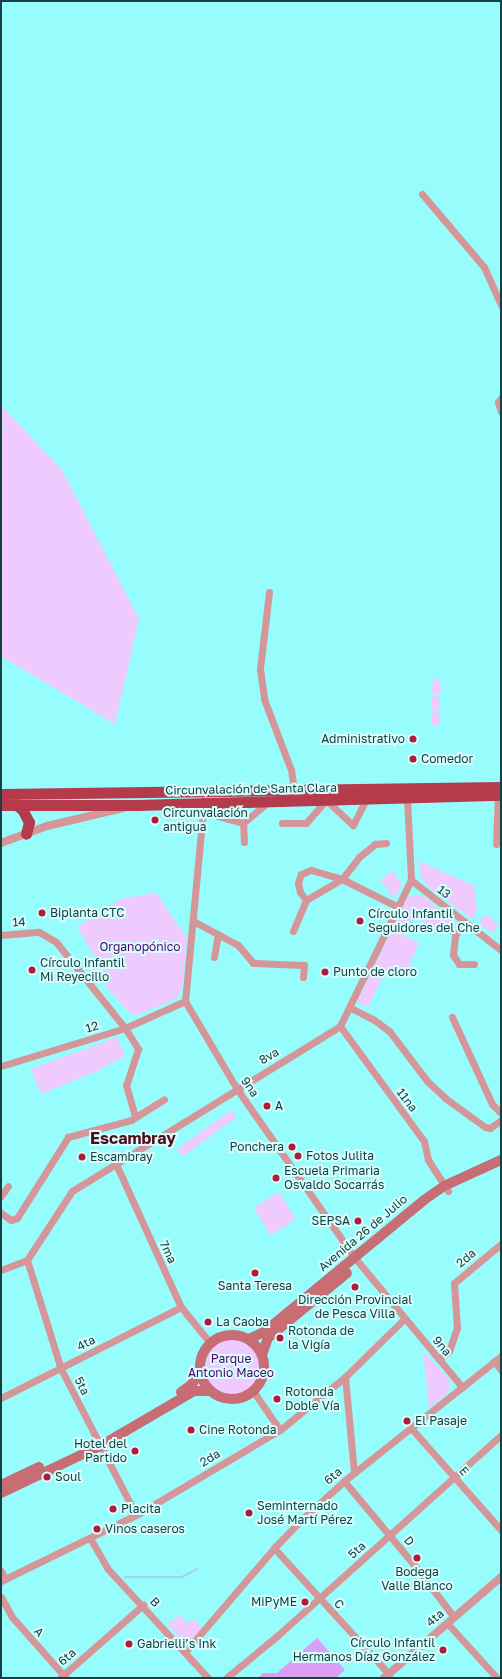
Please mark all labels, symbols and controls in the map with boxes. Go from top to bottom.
place label: Administrativo [321,732,405,746]
marker: Administrativo [408,734,418,744]
place label: Comedor [421,752,473,766]
marker: Comedor [408,754,418,764]
street label: Circunvalación de Santa Clara [165,780,337,798]
place label: Circunvalación antigua [163,806,248,834]
marker: Circunvalación antigua [150,815,160,825]
street label: 13 [435,882,453,902]
place label: Biplanta CTC [50,906,124,920]
place label: Círculo Infantil Seguidores del Che [368,907,480,935]
marker: Biplanta CTC [37,908,47,918]
street label: 14 [12,914,26,930]
marker: Círculo Infantil Seguidores del Che [355,916,365,926]
park label: Organopónico [99,940,181,954]
place label: Círculo Infantil Mi Reyecillo [40,956,125,984]
marker: Círculo Infantil Mi Reyecillo [27,965,37,975]
place label: Punto de cloro [333,965,417,979]
marker: Punto de cloro [320,967,330,977]
street label: 12 [84,1018,100,1036]
street label: 8va [257,1045,281,1067]
street label: 9na [238,1074,262,1100]
street label: 11na [393,1085,421,1115]
place label: A [275,1099,283,1113]
marker: A [262,1101,272,1111]
district label: Escambray [90,1128,176,1148]
place label: Ponchera [229,1140,284,1154]
marker: Ponchera [287,1142,297,1152]
place label: Fotos Julita [306,1149,374,1163]
place label: Escambray [90,1150,153,1164]
marker: Fotos Julita [293,1151,303,1161]
marker: Escambray [77,1152,87,1162]
place label: Escuela Primaria Osvaldo Socarrás [284,1164,384,1192]
marker: Escuela Primaria Osvaldo Socarrás [271,1173,281,1183]
street label: Avenida 26 de Julio [316,1192,410,1274]
place label: SEPSA [312,1214,350,1228]
marker: SEPSA [353,1216,363,1226]
street label: 7ma [156,1238,180,1266]
street label: 2da [453,1246,479,1270]
marker: Santa Teresa [250,1268,260,1278]
place label: Santa Teresa [218,1279,292,1293]
marker: Dirección Provincial de Pesca Villa [350,1282,360,1292]
place label: Dirección Provincial de Pesca Villa [298,1293,412,1321]
place label: La Caoba [216,1315,269,1329]
marker: La Caoba [203,1317,213,1327]
place label: Rotonda de la Vigía [288,1324,354,1352]
street label: 4ta [74,1332,98,1354]
marker: Rotonda de la Vigía [275,1333,285,1343]
street label: 9na [430,1333,454,1359]
park label: Parque Antonio Maceo [188,1352,274,1380]
street label: 5ta [71,1374,93,1398]
place label: Rotonda Doble Vía [285,1385,340,1413]
marker: Rotonda Doble Vía [272,1394,282,1404]
place label: El Pasaje [415,1414,467,1428]
marker: El Pasaje [402,1416,412,1426]
place label: Cine Rotonda [199,1423,276,1437]
marker: Cine Rotonda [186,1425,196,1435]
place label: Hotel del Partido [74,1437,127,1465]
marker: Hotel del Partido [130,1446,140,1456]
street label: 2da [197,1446,223,1470]
street label: 6ta [321,1464,345,1488]
street label: E [456,1464,472,1478]
place label: Soul [55,1470,81,1484]
marker: Soul [42,1472,52,1482]
place label: Seminternado José Martí Pérez [257,1499,353,1527]
place label: Placita [121,1502,161,1516]
marker: Placita [108,1504,118,1514]
marker: Seminternado José Martí Pérez [244,1508,254,1518]
place label: Vinos caseros [105,1522,185,1536]
marker: Vinos caseros [92,1524,102,1534]
street label: D [401,1533,417,1549]
street label: 5ta [345,1538,369,1562]
marker: Bodega Valle Blanco [412,1553,422,1563]
place label: Bodega Valle Blanco [381,1565,453,1593]
street label: B [147,1594,163,1610]
place label: MiPyME [251,1595,297,1609]
street label: C [331,1596,347,1612]
marker: MiPyME [300,1597,310,1607]
street label: 4ta [423,1606,447,1630]
street label: A [31,1624,47,1640]
place label: Círculo Infantil Hermanos Díaz González [293,1636,435,1664]
place label: Gabrielli’s Ink [137,1637,216,1651]
marker: Gabrielli’s Ink [124,1639,134,1649]
street label: 6ta [55,1645,79,1669]
marker: Círculo Infantil Hermanos Díaz González [438,1645,448,1655]

